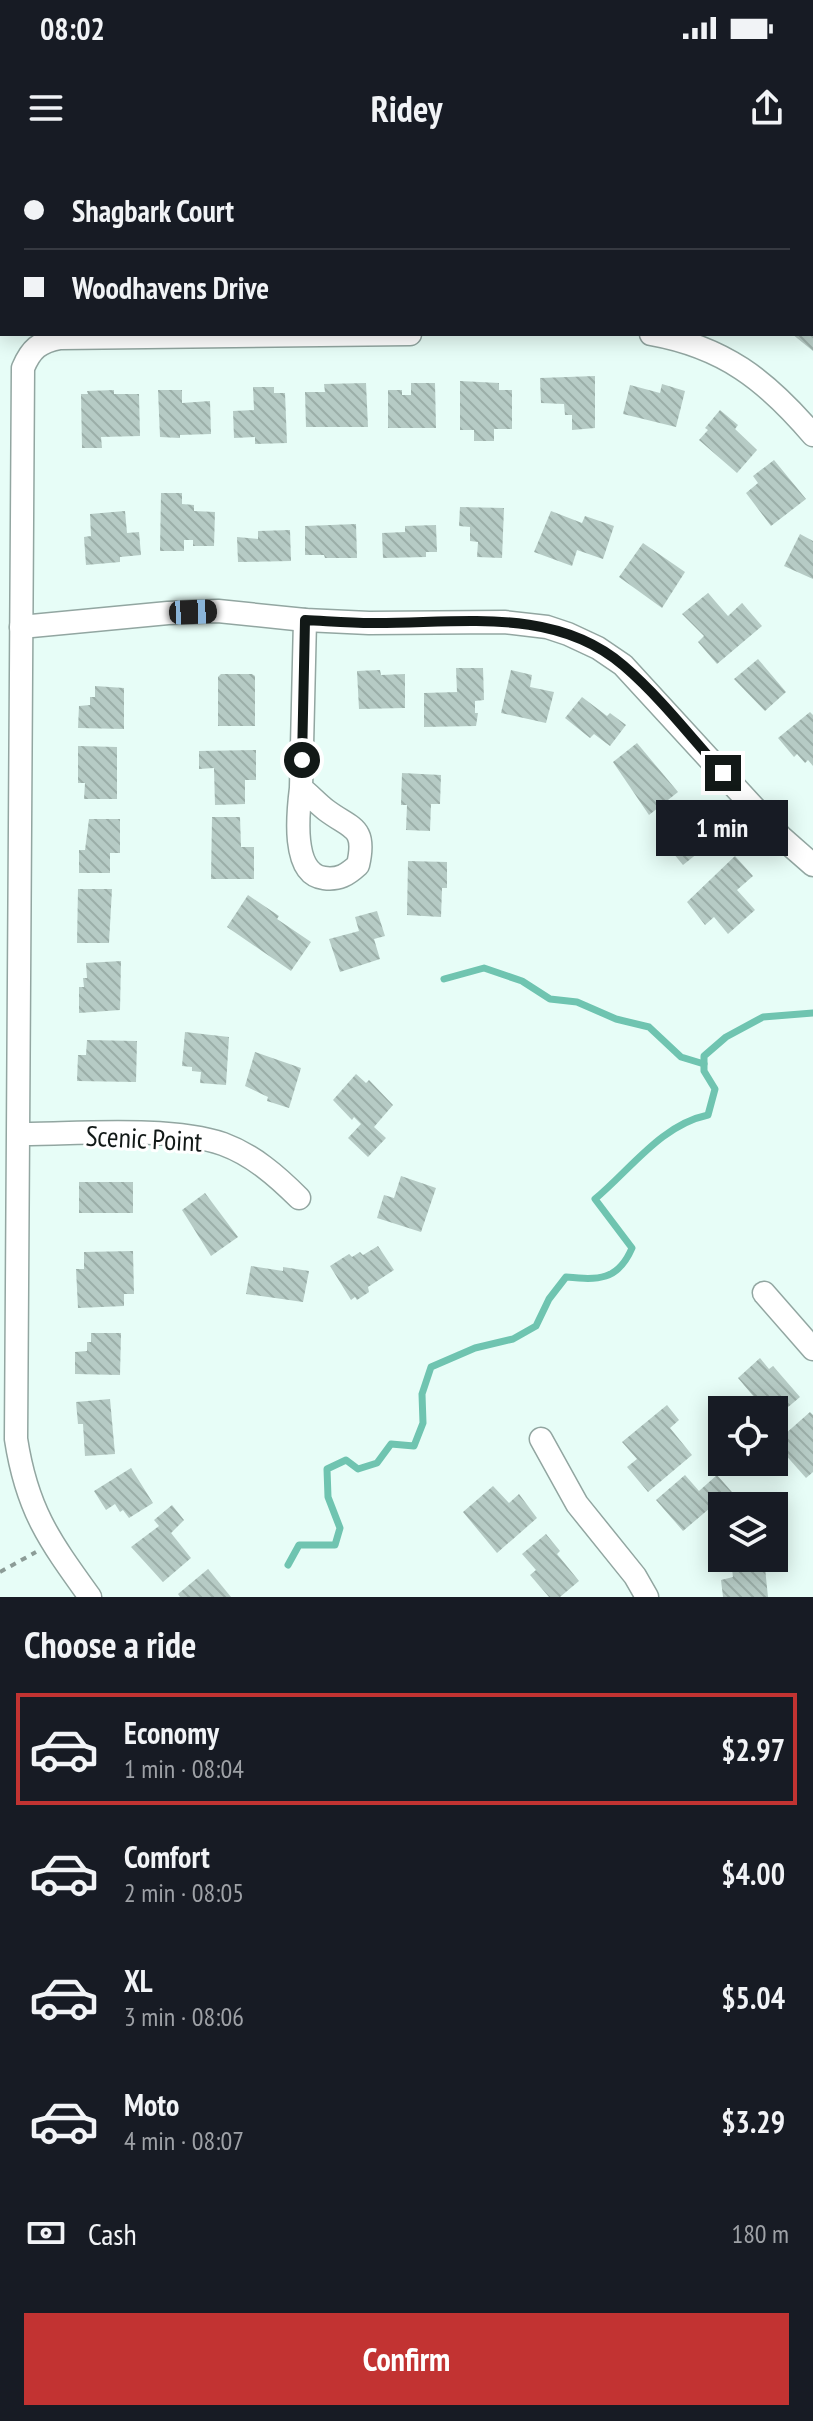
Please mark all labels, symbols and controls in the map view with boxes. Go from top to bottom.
text: 08:02 [40,9,105,48]
text: Ridey [371,85,442,132]
icon: menu [24,86,68,130]
icon: share [745,86,789,130]
text: Shagbark Court [72,191,234,230]
text: Woodhavens Drive [72,268,269,307]
car [169,599,217,625]
route start [284,742,320,778]
route end [705,755,741,791]
callout: 1 min [657,801,789,857]
text: 1 min [696,811,748,844]
street label: Scenic Point [85,1116,204,1160]
map controls [708,1396,788,1572]
button: locate [708,1396,788,1476]
button: layers [708,1492,788,1572]
text: Choose a ride [24,1621,196,1668]
icon: car [28,1713,100,1785]
text: Economy [124,1713,219,1752]
text: $2.97 [721,1730,785,1769]
text: 1 min · 08:04 [124,1752,244,1785]
icon: car [28,1837,100,1909]
text: Comfort [124,1837,210,1876]
text: $4.00 [721,1854,785,1893]
text: 2 min · 08:05 [124,1876,244,1909]
icon: car [28,1961,100,2033]
text: XL [124,1961,153,2000]
text: $5.04 [721,1978,785,2017]
text: 3 min · 08:06 [124,2000,244,2033]
icon: car [28,2085,100,2157]
text: Moto [124,2085,179,2124]
text: $3.29 [721,2102,785,2141]
text: 4 min · 08:07 [124,2124,244,2157]
icon: cash [24,2211,68,2255]
text: Cash [88,2214,137,2253]
text: 180 m [731,2217,789,2250]
button: Confirm [24,2313,789,2405]

